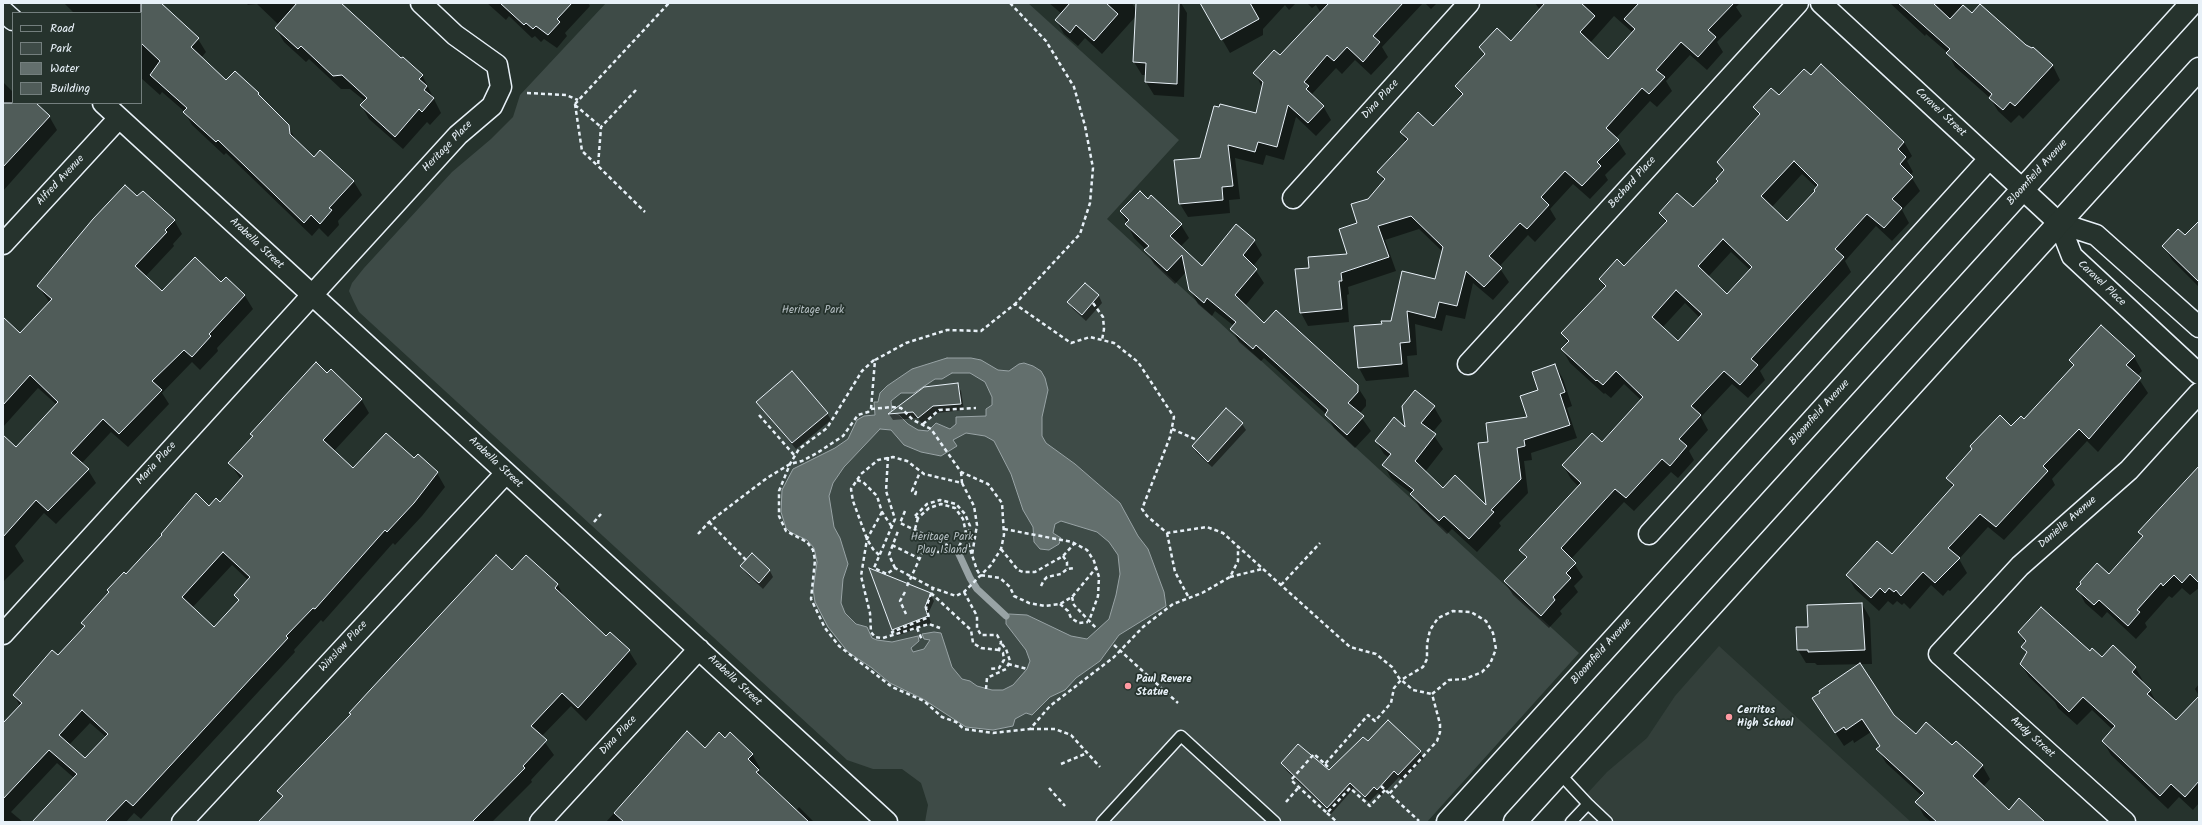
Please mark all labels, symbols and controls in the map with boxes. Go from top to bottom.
legend [12,12,142,104]
text: Road [50,19,74,38]
text: Park [50,39,72,58]
text: Water [50,59,79,78]
street label: Dina Place [1360,77,1402,123]
text: Building [50,79,90,98]
street label: Caravel Street [1912,86,1968,140]
street label: Heritage Place [420,119,476,175]
street label: Bloomfield Avenue [2005,137,2071,209]
street label: Alfred Avenue [34,153,88,209]
street label: Bechard Place [1606,154,1660,212]
street label: Arabella Street [226,216,286,272]
street label: Caravel Place [2074,258,2128,310]
park label: Heritage Park [782,304,844,318]
street label: Bloomfield Avenue [1787,377,1853,449]
street label: Arabella Street [465,435,525,491]
street label: Maria Place [134,440,180,488]
street label: Danielle Avenue [2036,494,2100,552]
park label: Heritage Park Play Island [911,531,973,557]
street label: Bloomfield Avenue [1569,616,1635,688]
street label: Winslow Place [317,619,371,675]
street label: Arabella Street [704,653,764,709]
place label: Paul Revere Statue [1136,673,1191,699]
marker: Paul Revere Statue [1123,681,1133,691]
place label: Cerritos High School [1737,704,1793,730]
marker: Cerritos High School [1724,712,1734,722]
street label: Dina Place [598,714,640,758]
street label: Andy Street [2007,715,2057,761]

